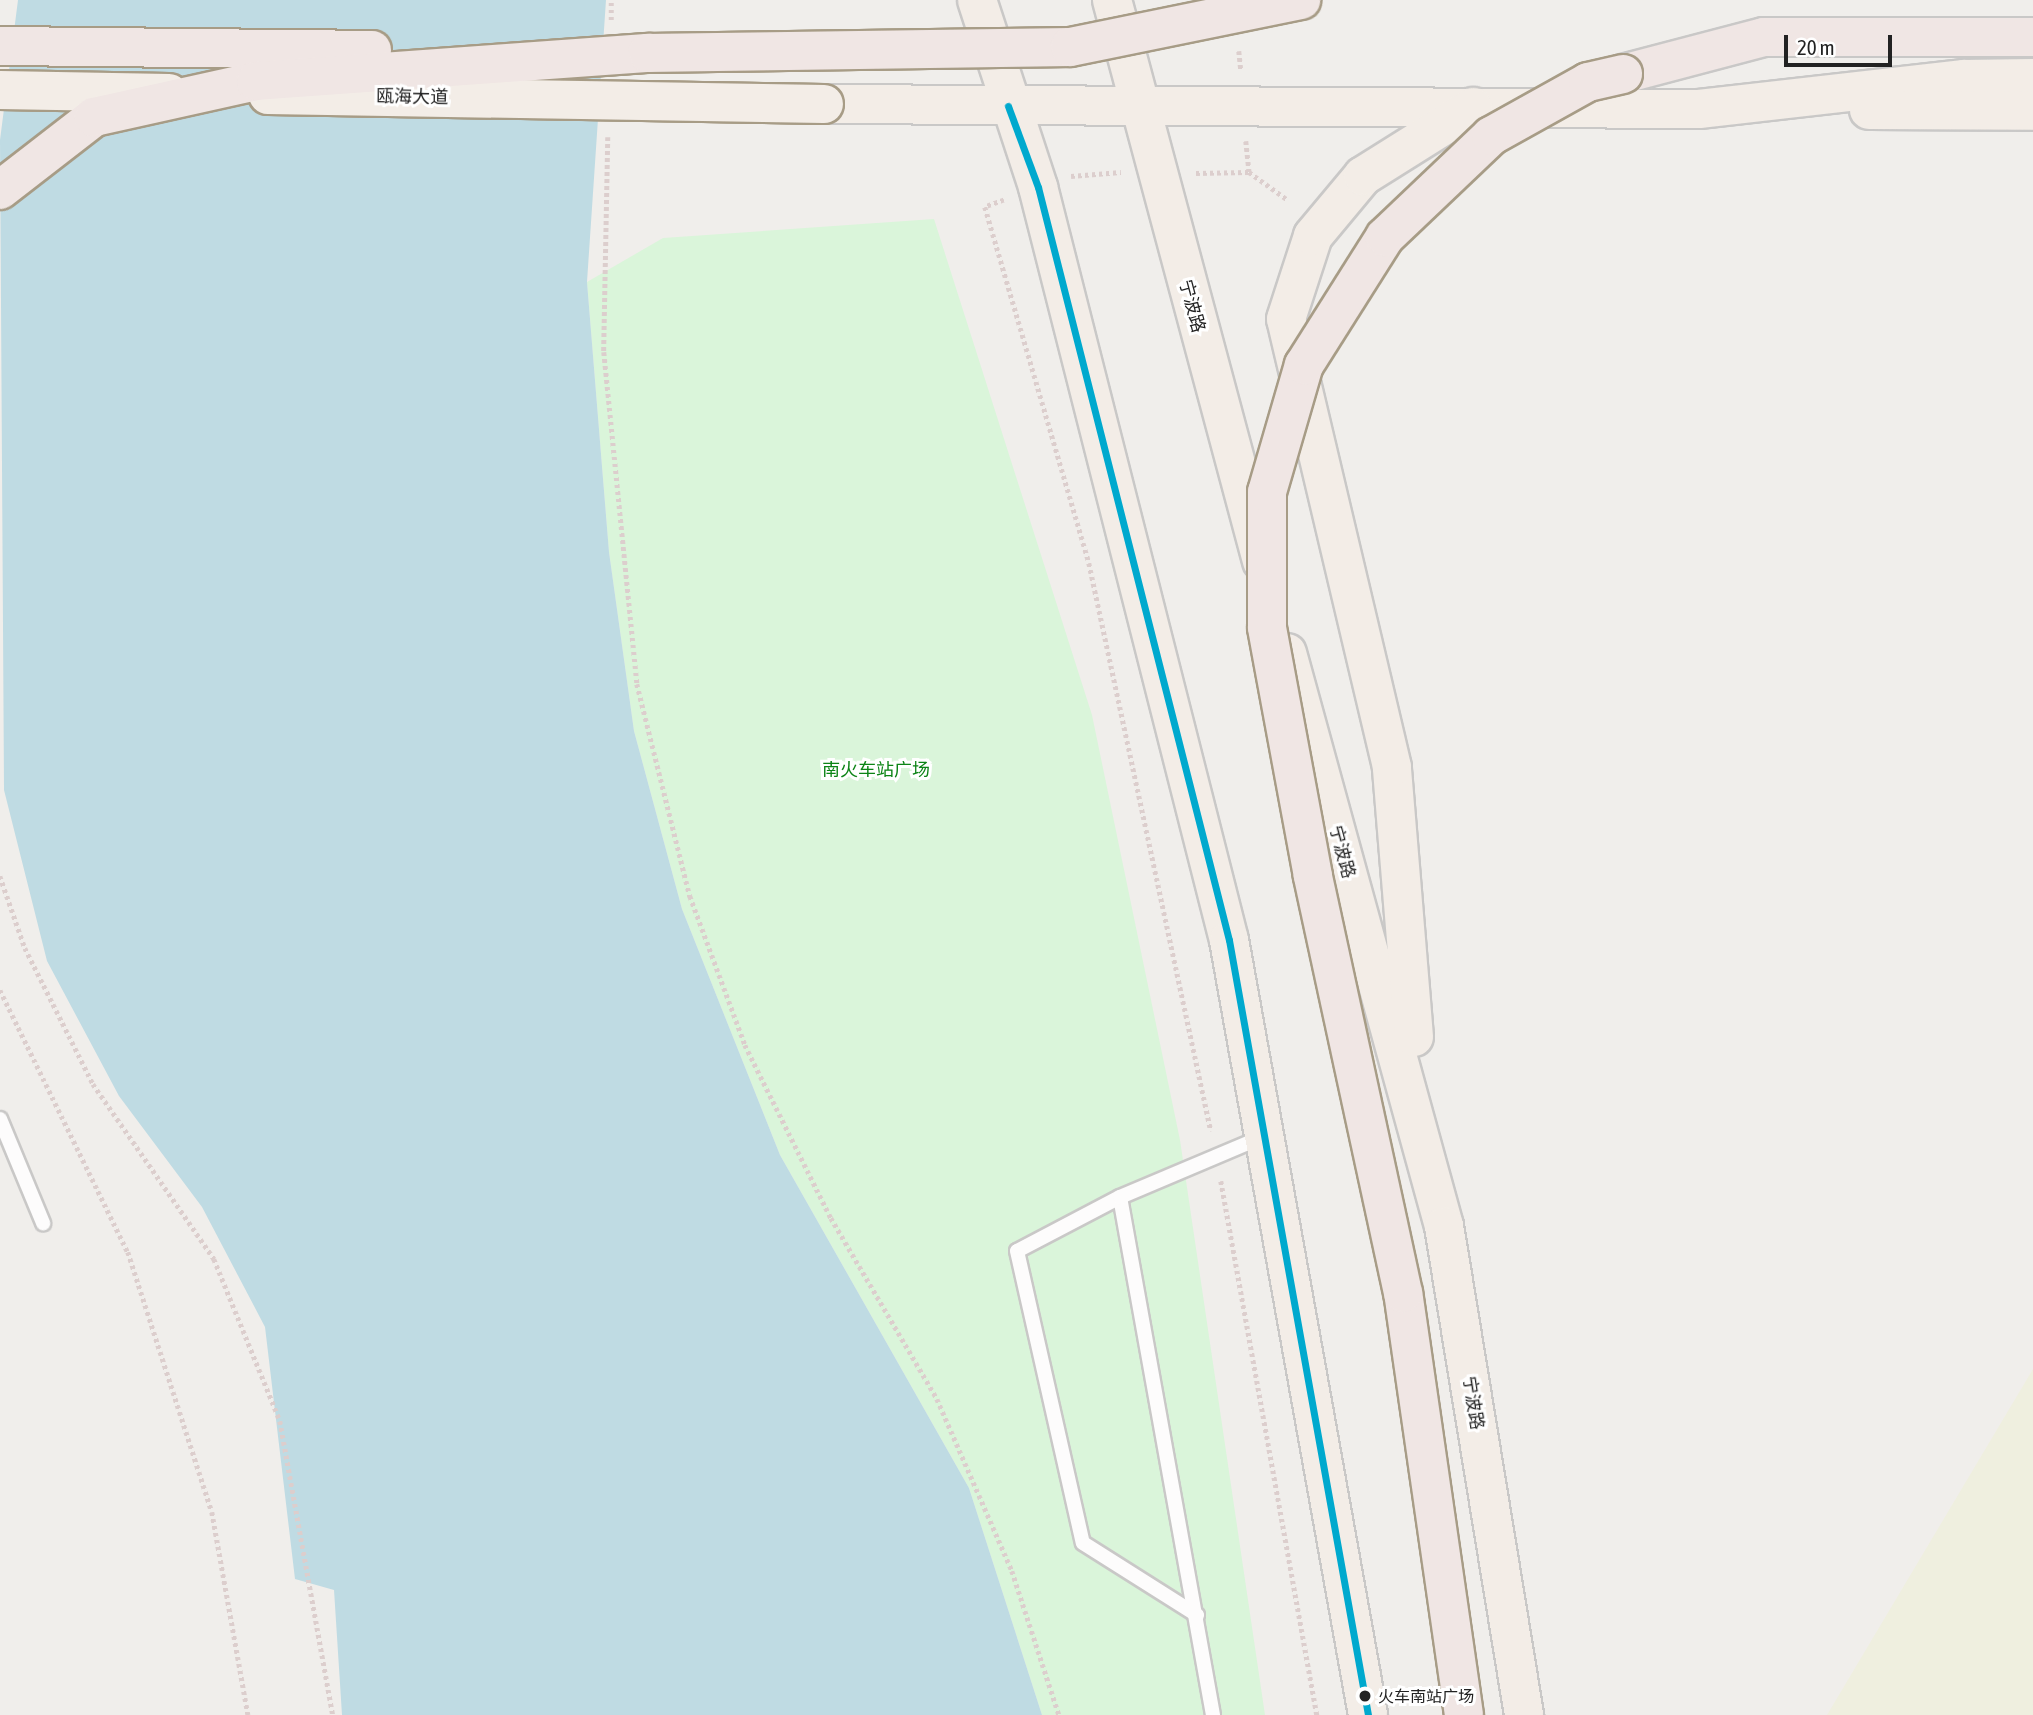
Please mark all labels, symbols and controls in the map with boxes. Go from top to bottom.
scale bar [1788,21,1896,65]
text: 20 m [1797,35,1835,59]
street label: 瓯海大道 [376,86,448,108]
street label: 宁波路 [1175,277,1209,335]
park label: 南火车站广场 [822,759,930,781]
street label: 宁波路 [1325,823,1359,881]
street label: 宁波路 [1458,1375,1488,1431]
place label: 火车南站广场 [1378,1686,1474,1706]
marker: 火车南站广场 [1358,1689,1372,1703]

